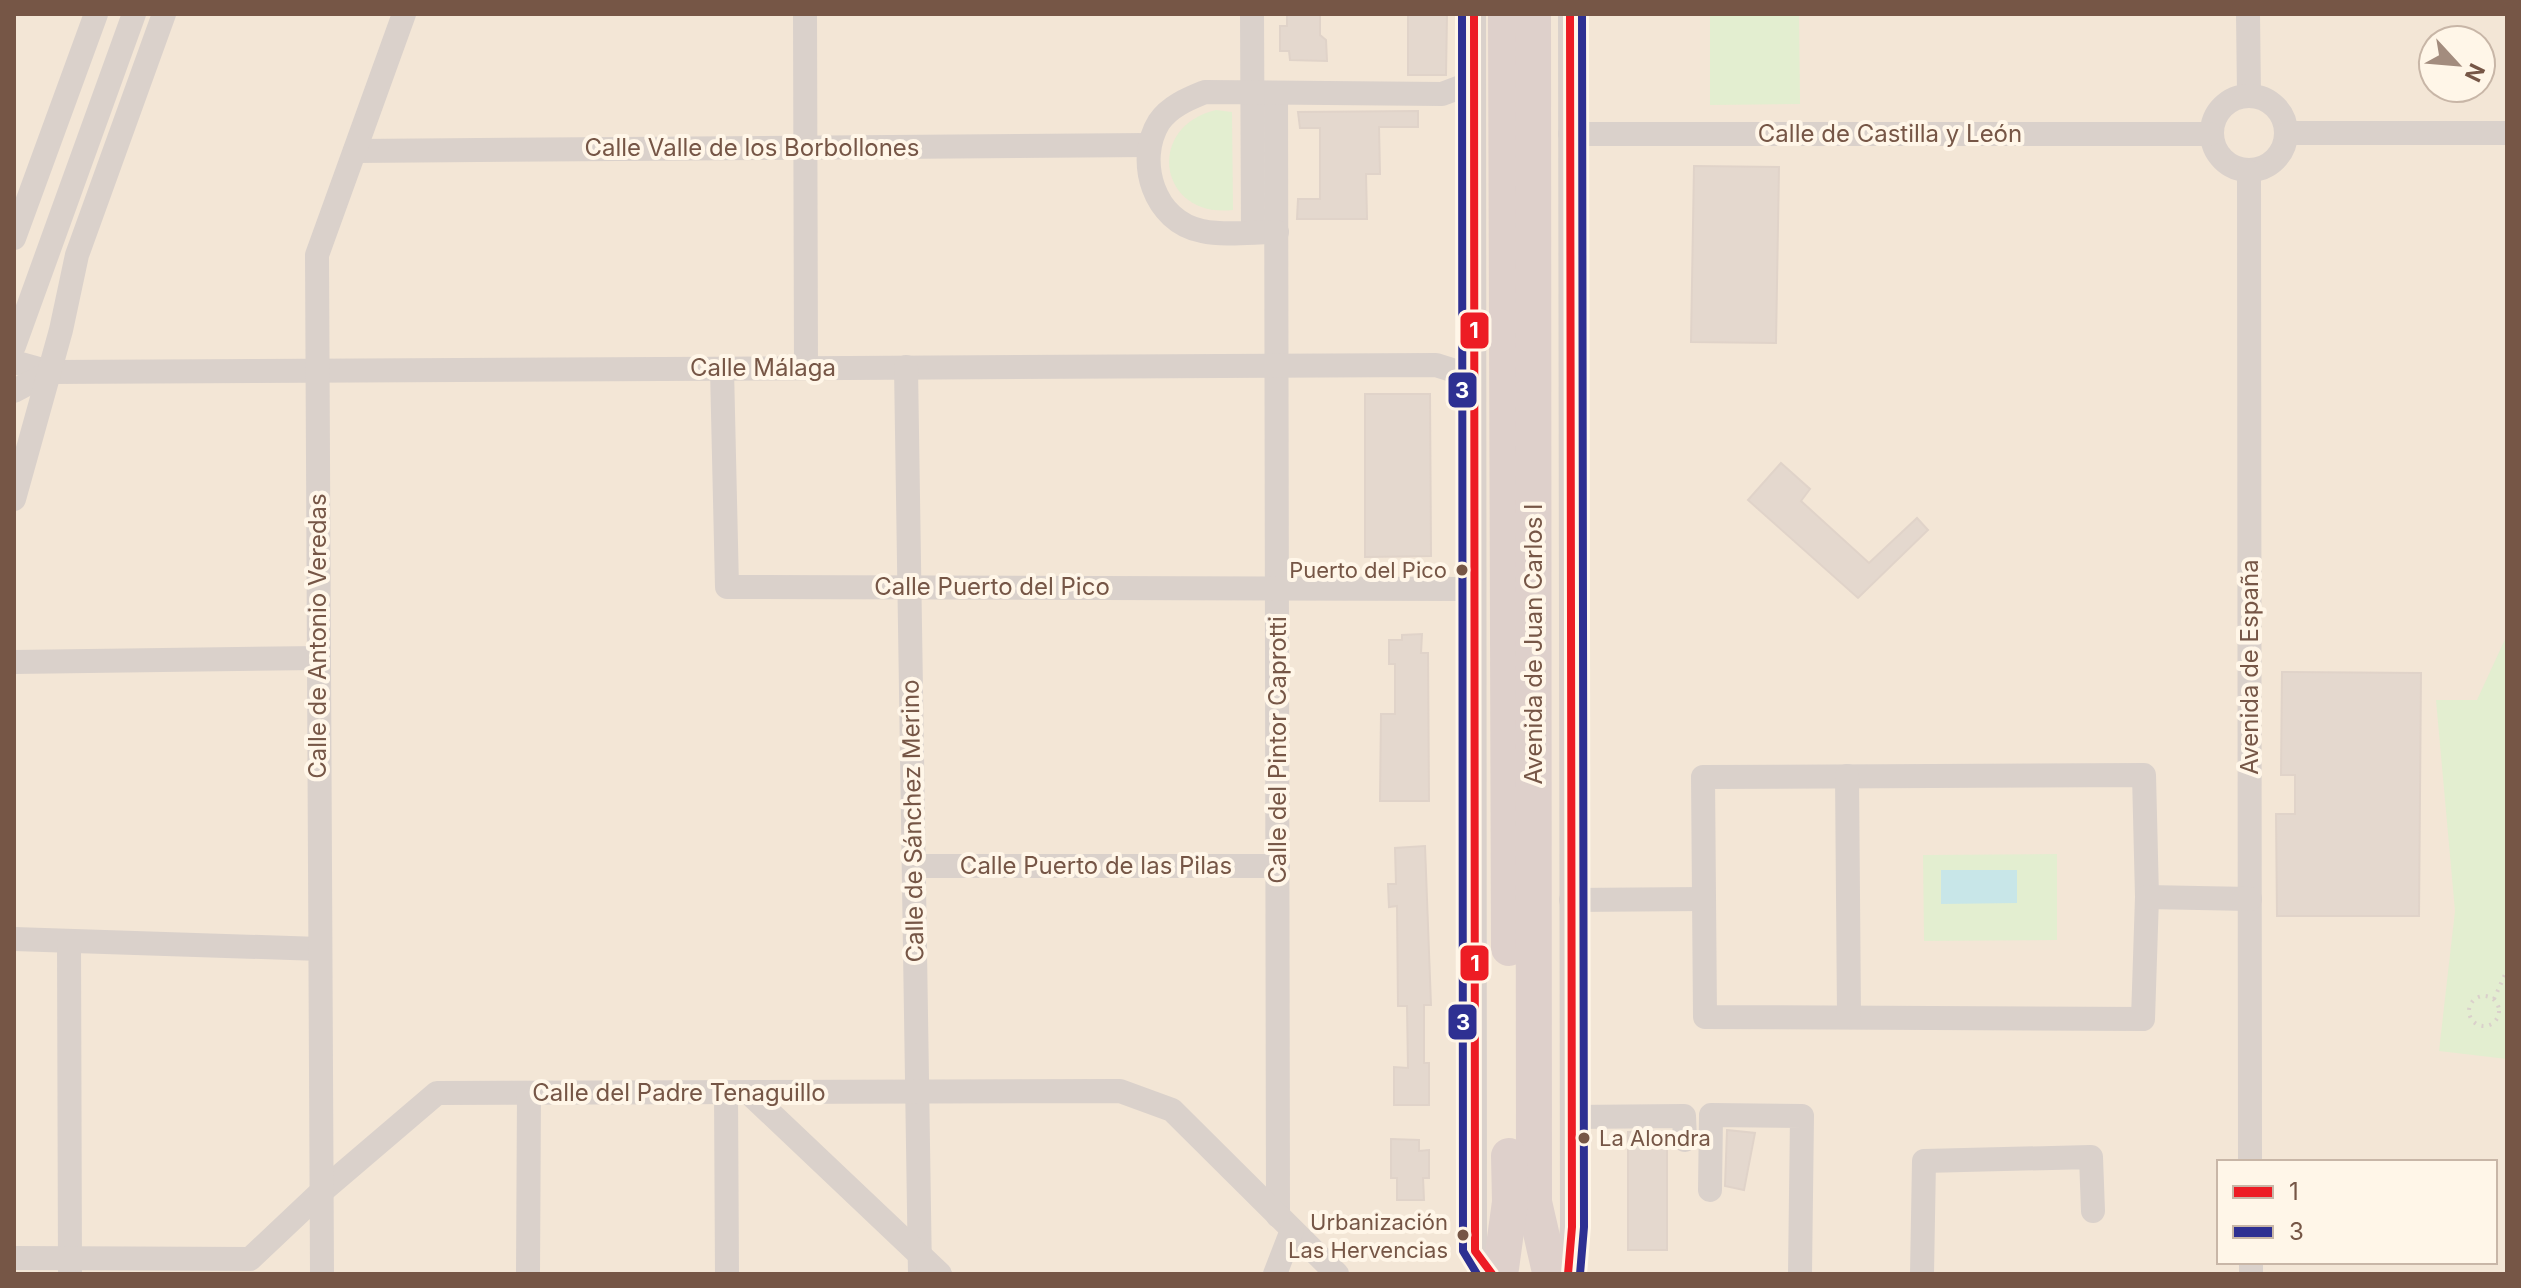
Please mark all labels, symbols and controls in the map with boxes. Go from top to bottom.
north arrow [2417,24,2497,104]
text: N [2460,60,2490,86]
street label: Calle de Castilla y León [1758,119,2022,148]
street label: Calle Valle de los Borbollones [584,133,920,162]
line badge: 1 [1459,311,1490,350]
text: 1 [1469,317,1479,343]
street label: Calle Málaga [690,353,836,382]
line badge: 3 [1447,371,1478,409]
text: 3 [1455,377,1469,403]
street label: Calle de Antonio Veredas [303,493,332,779]
street label: Avenida de Juan Carlos I [1519,503,1548,785]
place label: Puerto del Pico [1289,557,1447,583]
street label: Avenida de España [2235,559,2264,775]
marker: Puerto del Pico [1454,562,1470,578]
street label: Calle Puerto del Pico [874,572,1110,601]
street label: Calle del Pintor Caprotti [1263,616,1292,884]
street label: Calle de Sánchez Merino [896,679,929,963]
street label: Calle Puerto de las Pilas [960,851,1232,880]
line badge: 1 [1459,944,1490,982]
text: 1 [1470,950,1480,976]
line badge: 3 [1447,1003,1478,1041]
text: 3 [1456,1009,1470,1035]
street label: Calle del Padre Tenaguillo [532,1078,826,1107]
place label: La Alondra [1599,1125,1711,1151]
marker: La Alondra [1576,1130,1592,1146]
legend [2217,1160,2497,1264]
text: 1 [2289,1177,2299,1206]
place label: Urbanización Las Hervencias [1288,1209,1448,1263]
text: 3 [2289,1217,2304,1246]
marker: Urbanización Las Hervencias [1455,1227,1471,1243]

